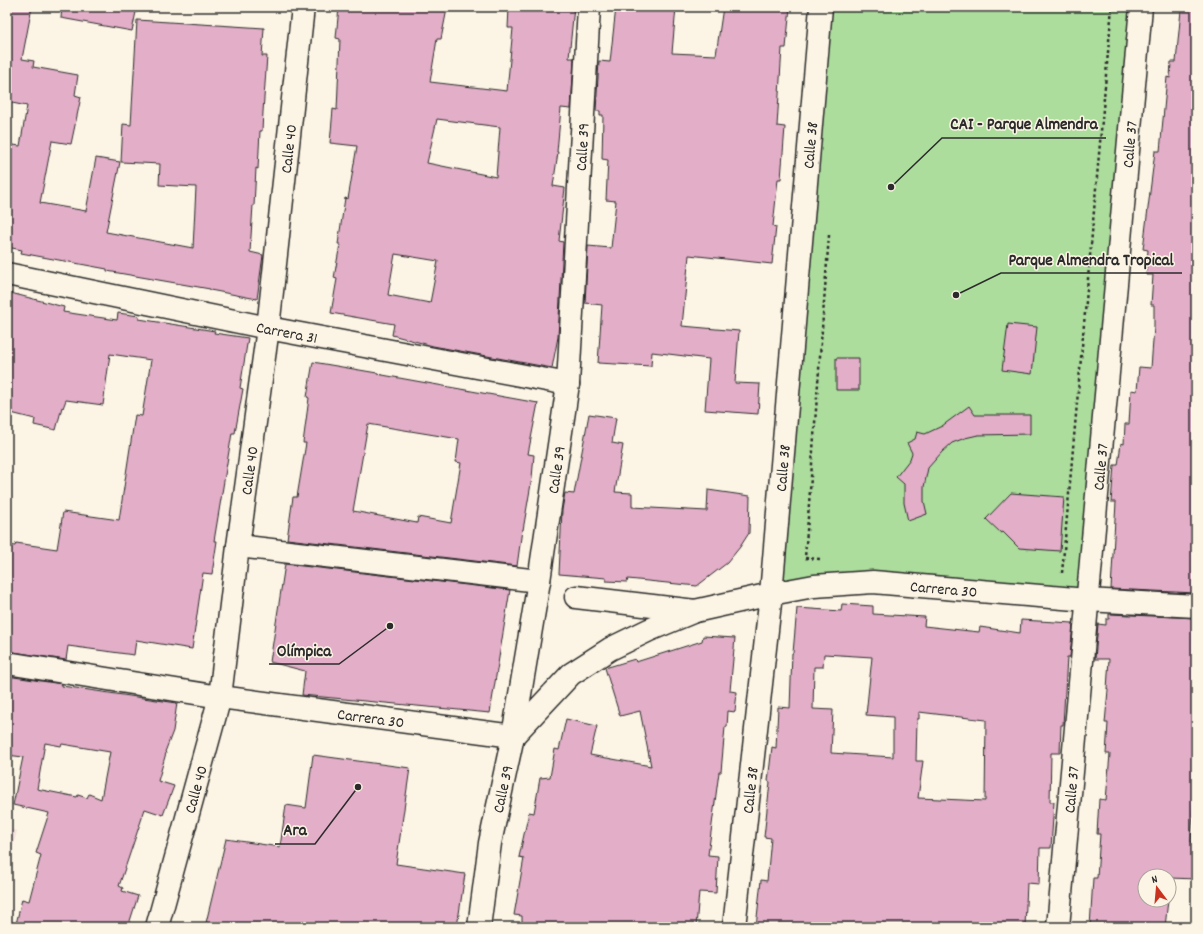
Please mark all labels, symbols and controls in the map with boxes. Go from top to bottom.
callout: CAI - Parque Almendra [942,109,1106,138]
text: CAI - Parque Almendra [950,114,1099,138]
street label: Calle 37 [1118,120,1145,169]
street label: Calle 38 [798,121,825,170]
street label: Calle 39 [571,122,597,172]
street label: Calle 40 [276,123,304,175]
callout: Parque Almendra Tropical [1001,244,1182,273]
text: Parque Almendra Tropical [1008,250,1175,274]
street label: Carrera 31 [254,317,319,351]
street label: Calle 37 [1088,443,1116,492]
street label: Calle 39 [543,444,573,496]
street label: Calle 38 [771,444,798,493]
street label: Calle 40 [236,445,266,497]
street label: Carrera 30 [909,576,978,605]
callout: Olímpica [269,635,339,664]
text: Olímpica [277,641,332,665]
street label: Carrera 30 [336,704,406,735]
street label: Calle 40 [180,763,215,816]
street label: Calle 39 [488,763,520,815]
street label: Calle 38 [738,765,766,815]
street label: Calle 37 [1059,765,1086,814]
callout: Ara [275,815,315,844]
text: Ara [283,820,308,844]
north arrow [1137,868,1177,908]
text: N [1150,872,1160,889]

